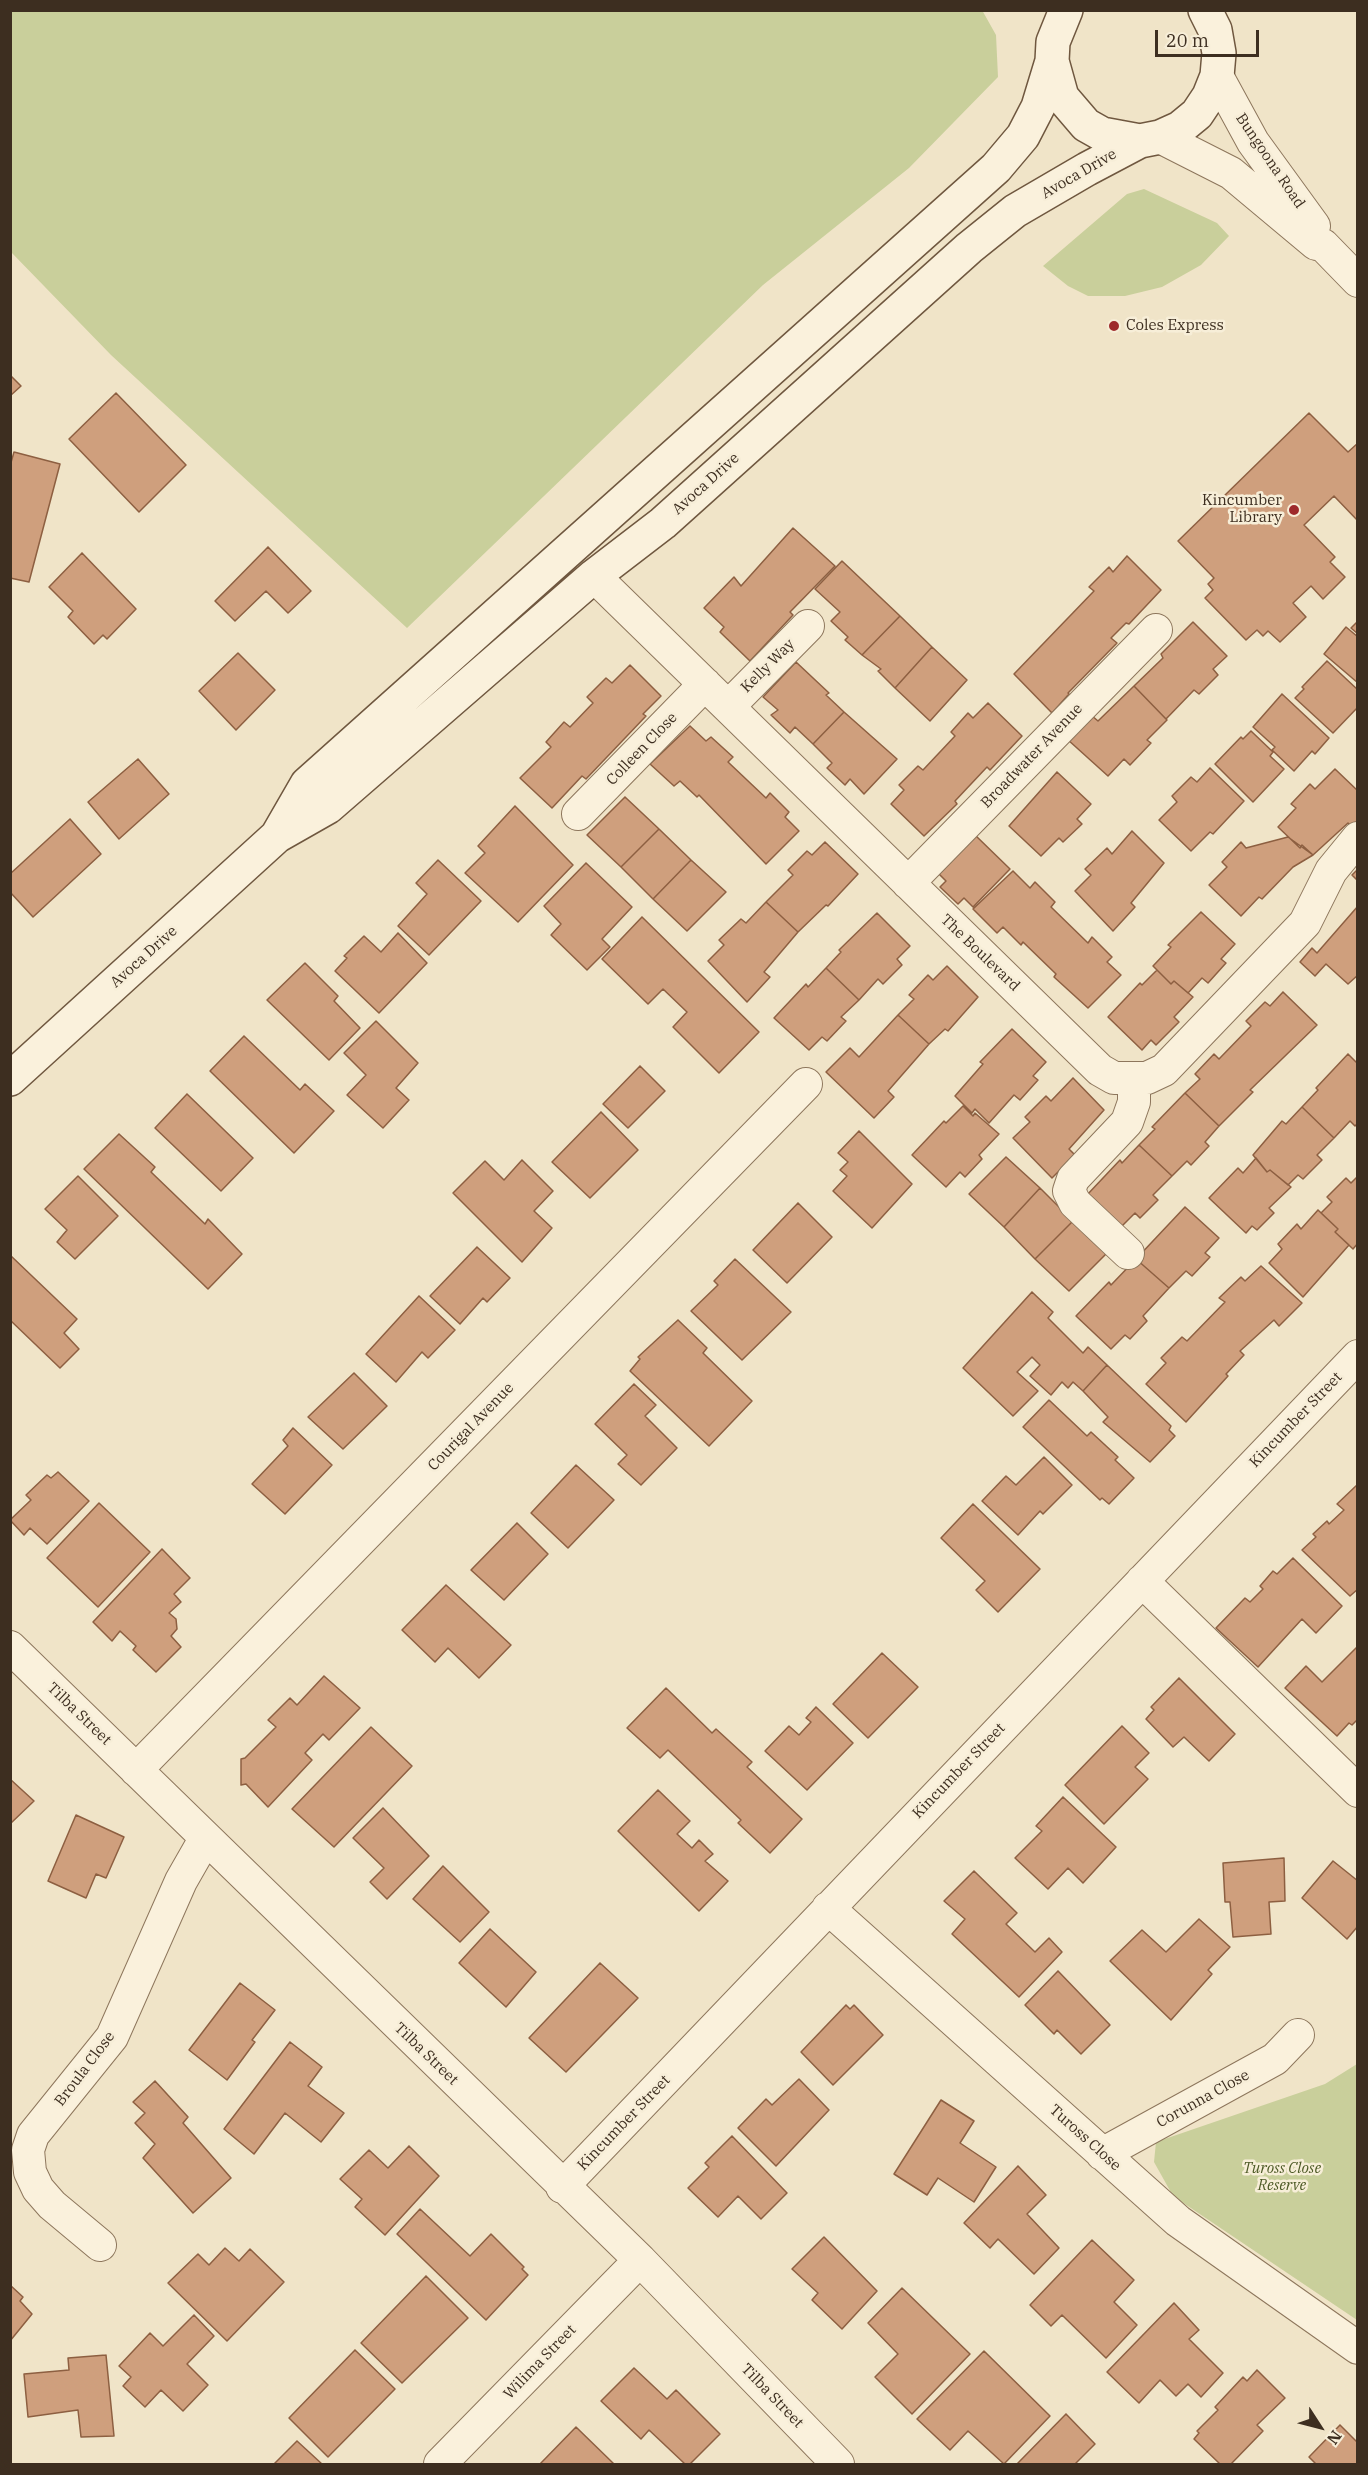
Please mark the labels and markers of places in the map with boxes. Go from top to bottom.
place label: Coles Express [1126,317,1224,335]
marker: Coles Express [1107,319,1121,333]
place label: Kincumber Library [1202,492,1282,527]
marker: Kincumber Library [1287,503,1301,517]

